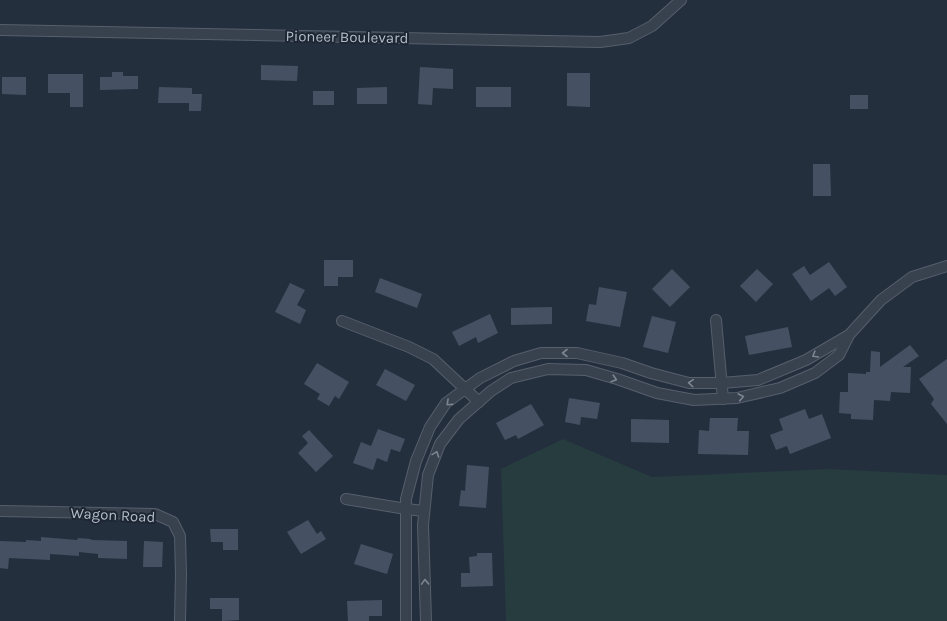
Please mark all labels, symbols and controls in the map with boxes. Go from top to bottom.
street label: Pioneer Boulevard [285,27,409,47]
one-way arrow [562,349,568,357]
one-way arrow [812,350,819,357]
one-way arrow [611,374,618,382]
one-way arrow [688,378,694,387]
one-way arrow [738,393,744,401]
one-way arrow [446,398,454,405]
one-way arrow [432,450,440,457]
street label: Wagon Road [70,504,156,526]
one-way arrow [421,579,429,585]

